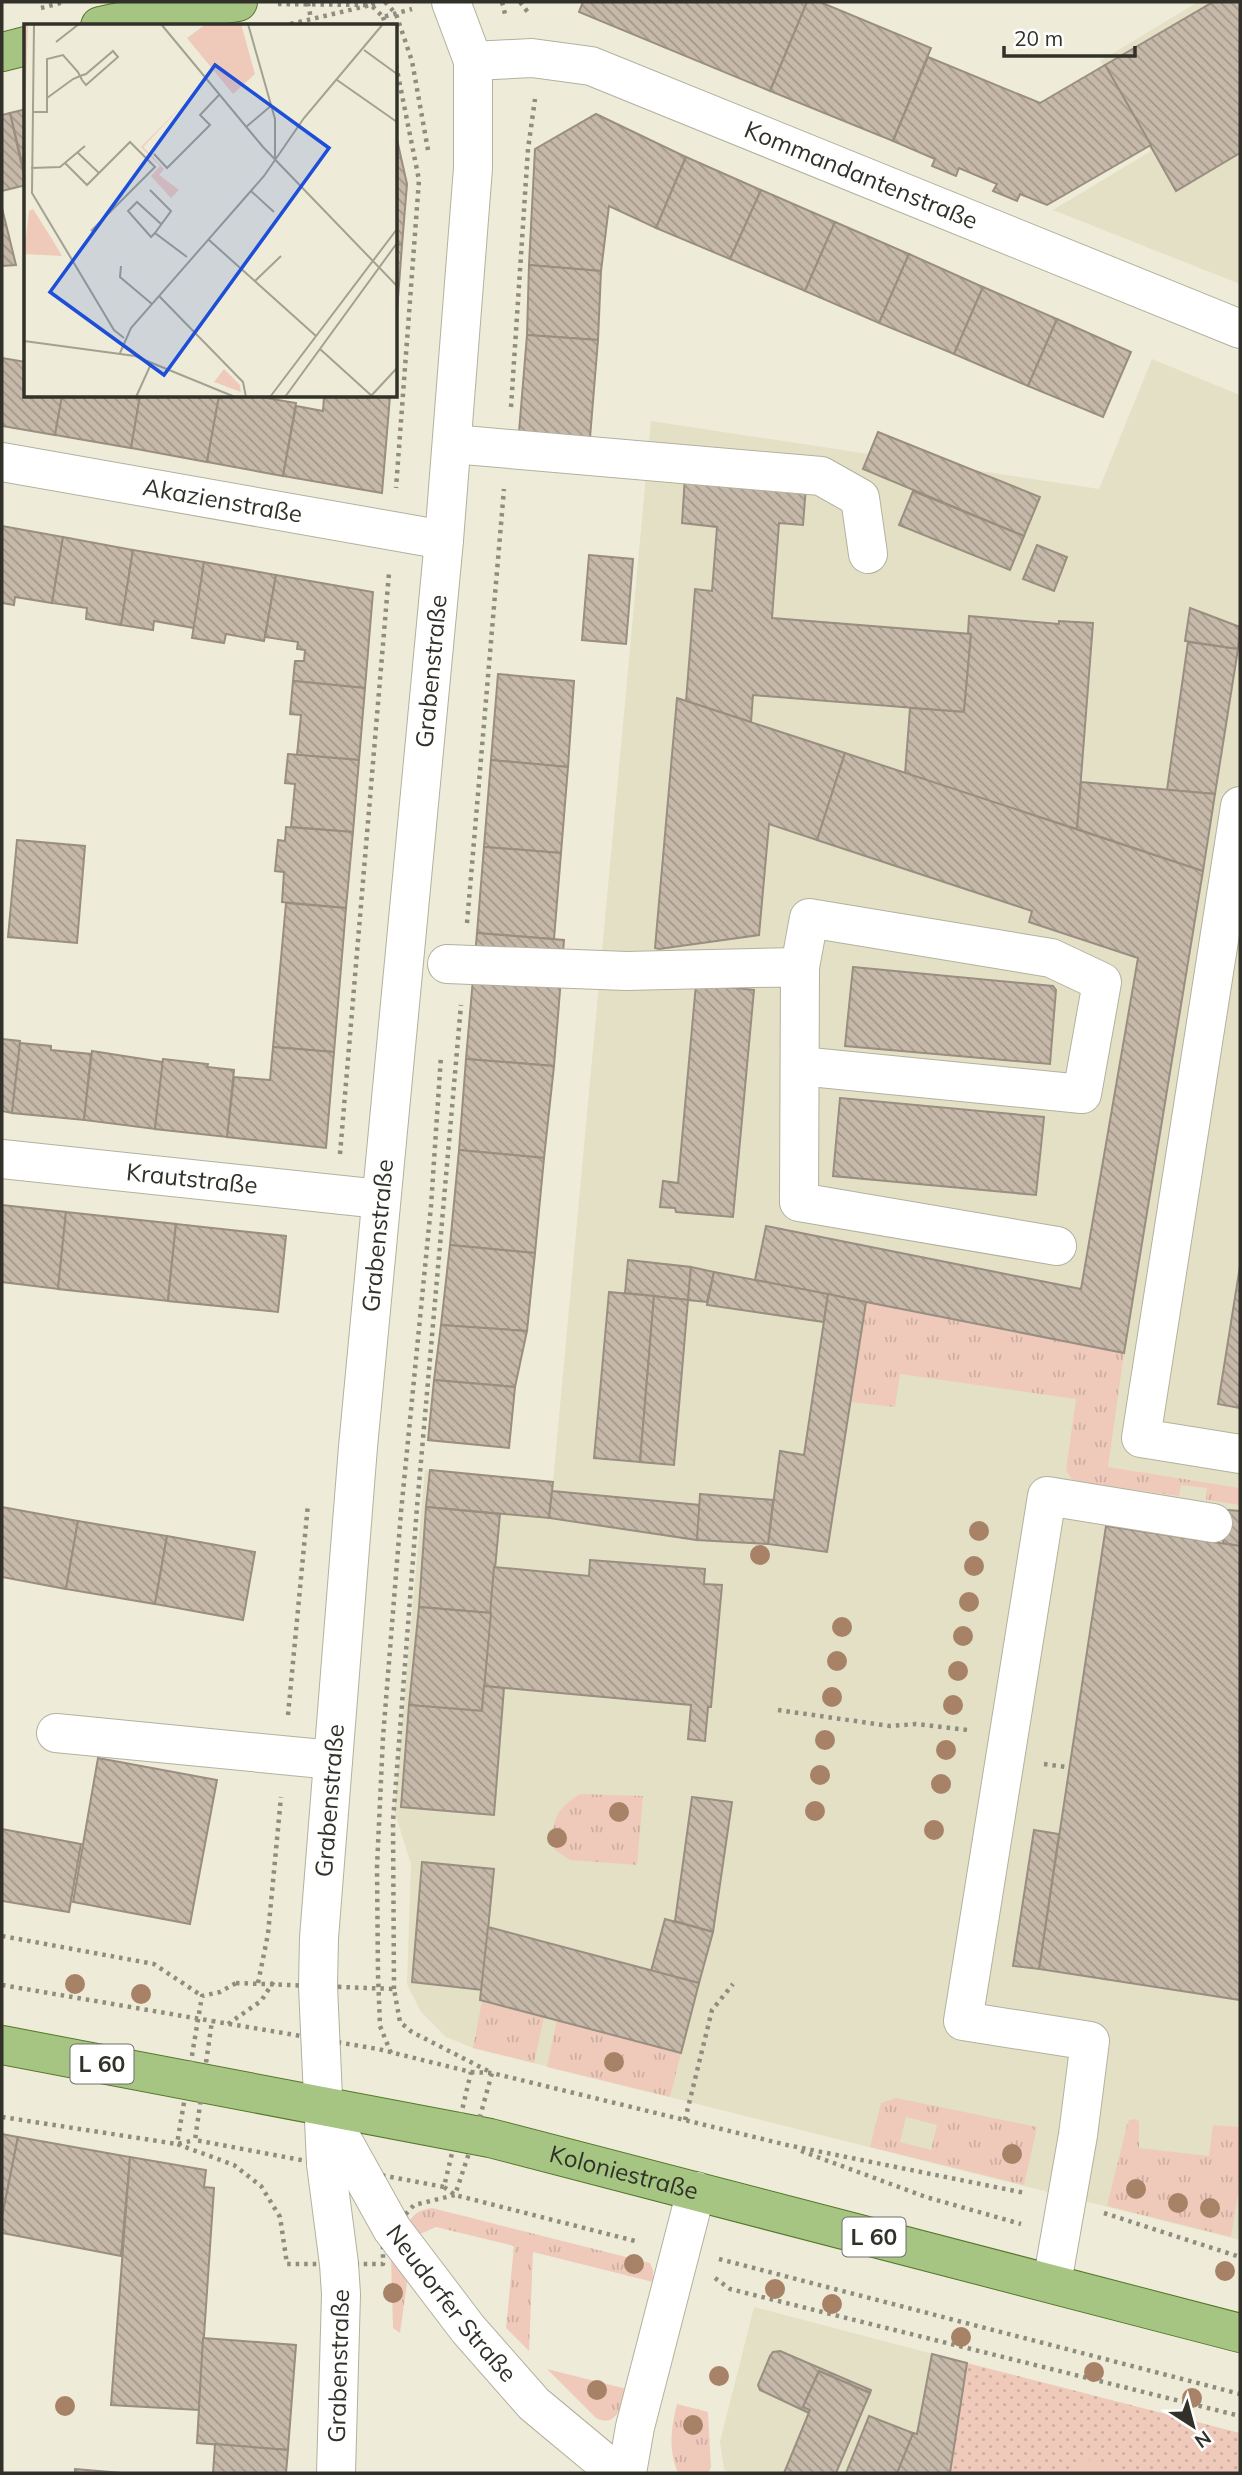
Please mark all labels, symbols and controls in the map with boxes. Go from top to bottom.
scale bar [1004,14,1135,58]
inset map [24,24,397,397]
text: 20 m [1014,25,1063,51]
street label: Kommandantenstraße [740,114,982,235]
street label: Akazienstraße [141,471,305,529]
street label: Grabenstraße [408,593,453,749]
street label: Krautstraße [125,1156,259,1200]
street label: Grabenstraße [355,1158,399,1313]
street label: Grabenstraße [308,1723,350,1878]
road number: L 60 [70,2044,134,2084]
street label: Koloniestraße [546,2138,702,2206]
street label: Neudorfer Straße [380,2218,524,2388]
road number: L 60 [842,2218,906,2256]
street label: Grabenstraße [321,2289,355,2443]
north arrow [1158,2391,1228,2461]
text: N [1190,2426,1216,2454]

